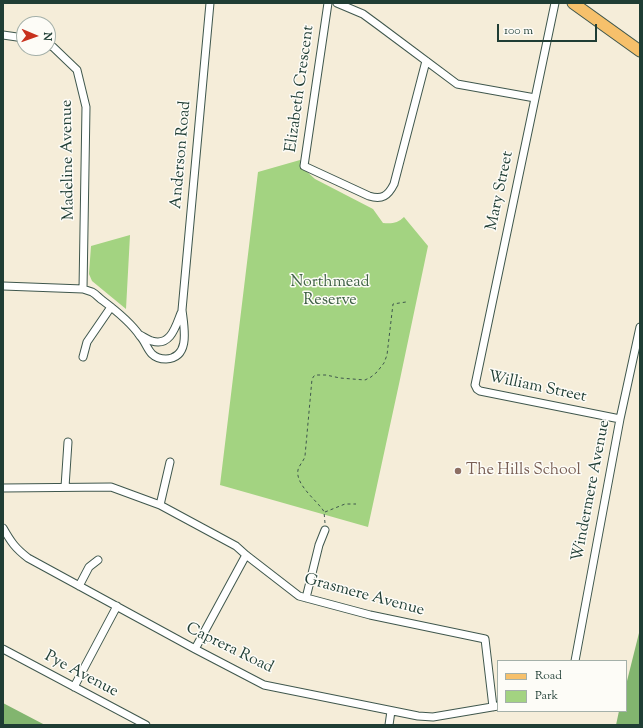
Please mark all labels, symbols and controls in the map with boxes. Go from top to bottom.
north arrow [16,16,56,56]
scale bar [499,16,599,42]
text: 100 m [504,22,533,40]
street label: Elizabeth Crescent [283,24,319,154]
text: N [39,32,55,41]
street label: Madeline Avenue [58,99,80,221]
street label: Anderson Road [168,100,196,210]
street label: Mary Street [483,150,519,232]
park label: Northmead Reserve [291,273,369,311]
street label: William Street [486,368,588,408]
street label: Windermere Avenue [569,419,615,563]
place label: The Hills School [466,461,581,481]
marker: The Hills School [453,466,463,476]
street label: Grasmere Avenue [302,571,426,621]
street label: Caprera Road [182,620,276,678]
street label: Pye Avenue [41,648,121,702]
legend [497,660,627,712]
text: Road [535,667,562,685]
text: Park [535,687,558,705]

